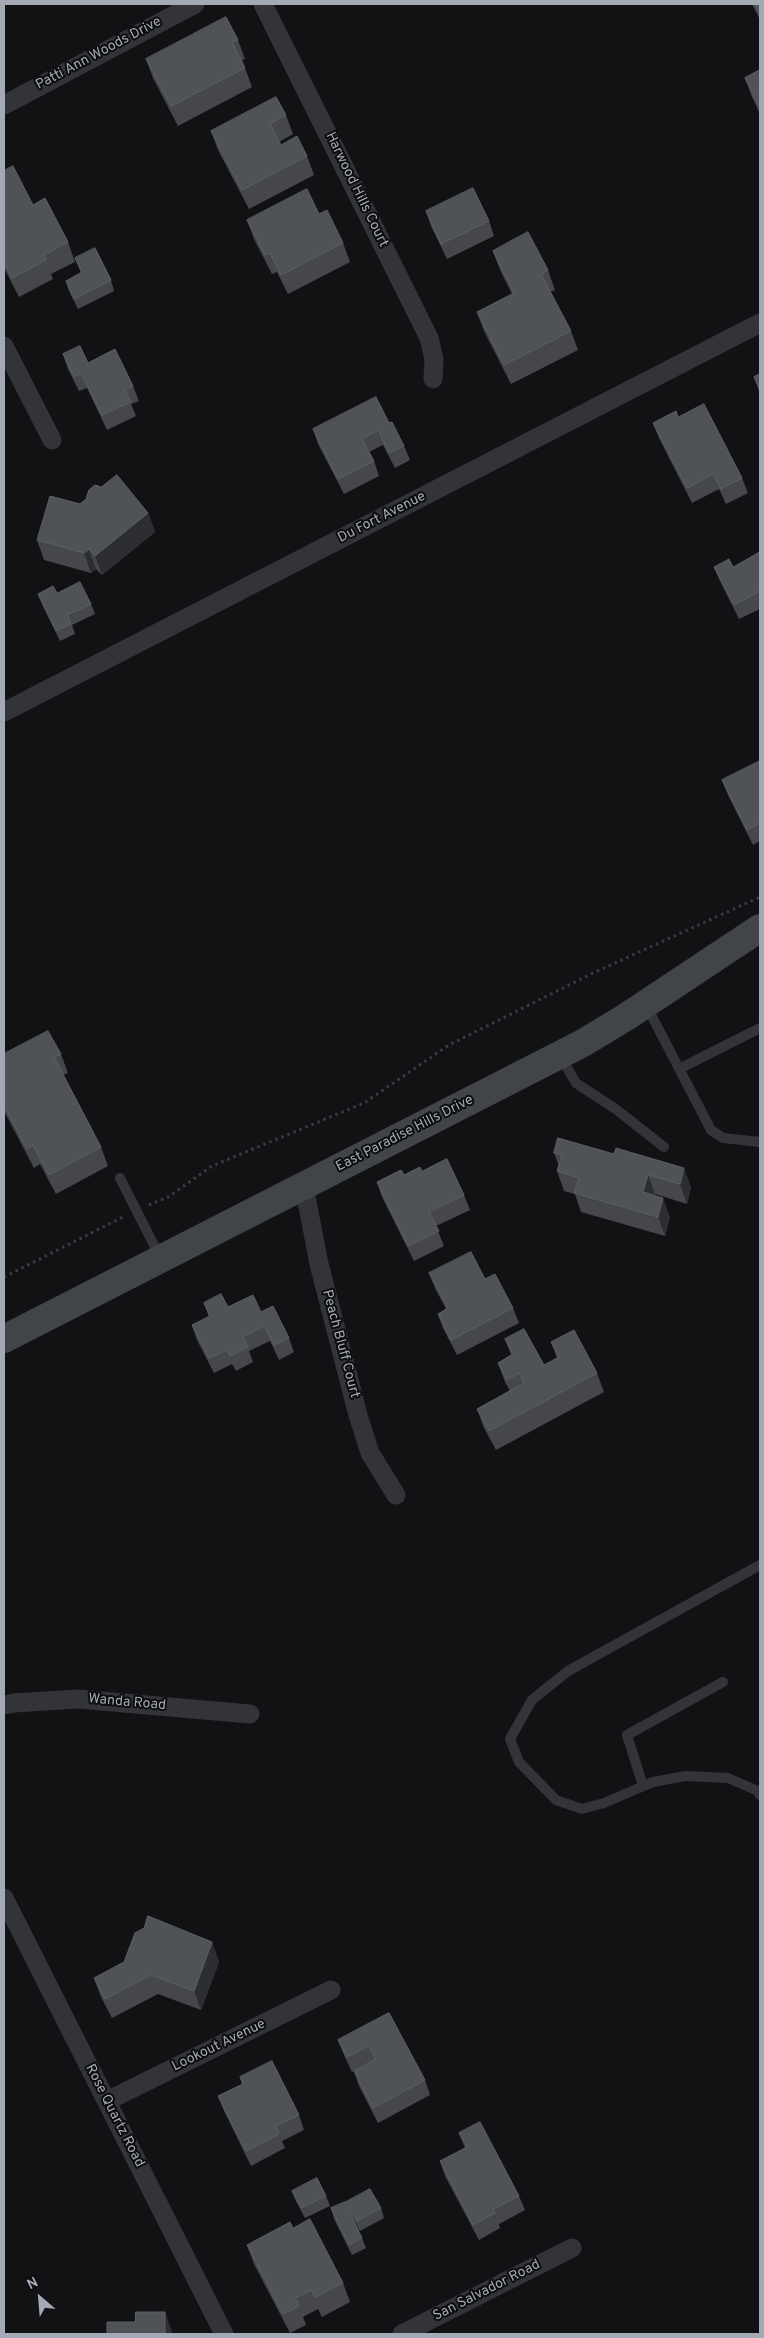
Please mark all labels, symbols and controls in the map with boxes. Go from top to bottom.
street label: Patti Ann Woods Drive [33,14,165,94]
street label: Harwood Hills Court [321,130,391,250]
street label: Du Fort Avenue [335,489,429,547]
street label: East Paradise Hills Drive [334,1092,476,1176]
street label: Peach Bluff Court [317,1288,363,1400]
street label: Wanda Road [87,1691,167,1715]
street label: Lookout Avenue [170,2016,268,2076]
street label: Rose Quartz Road [81,2062,147,2170]
street label: San Salvador Road [431,2257,543,2325]
north arrow [15,2273,65,2323]
text: N [25,2274,41,2294]

